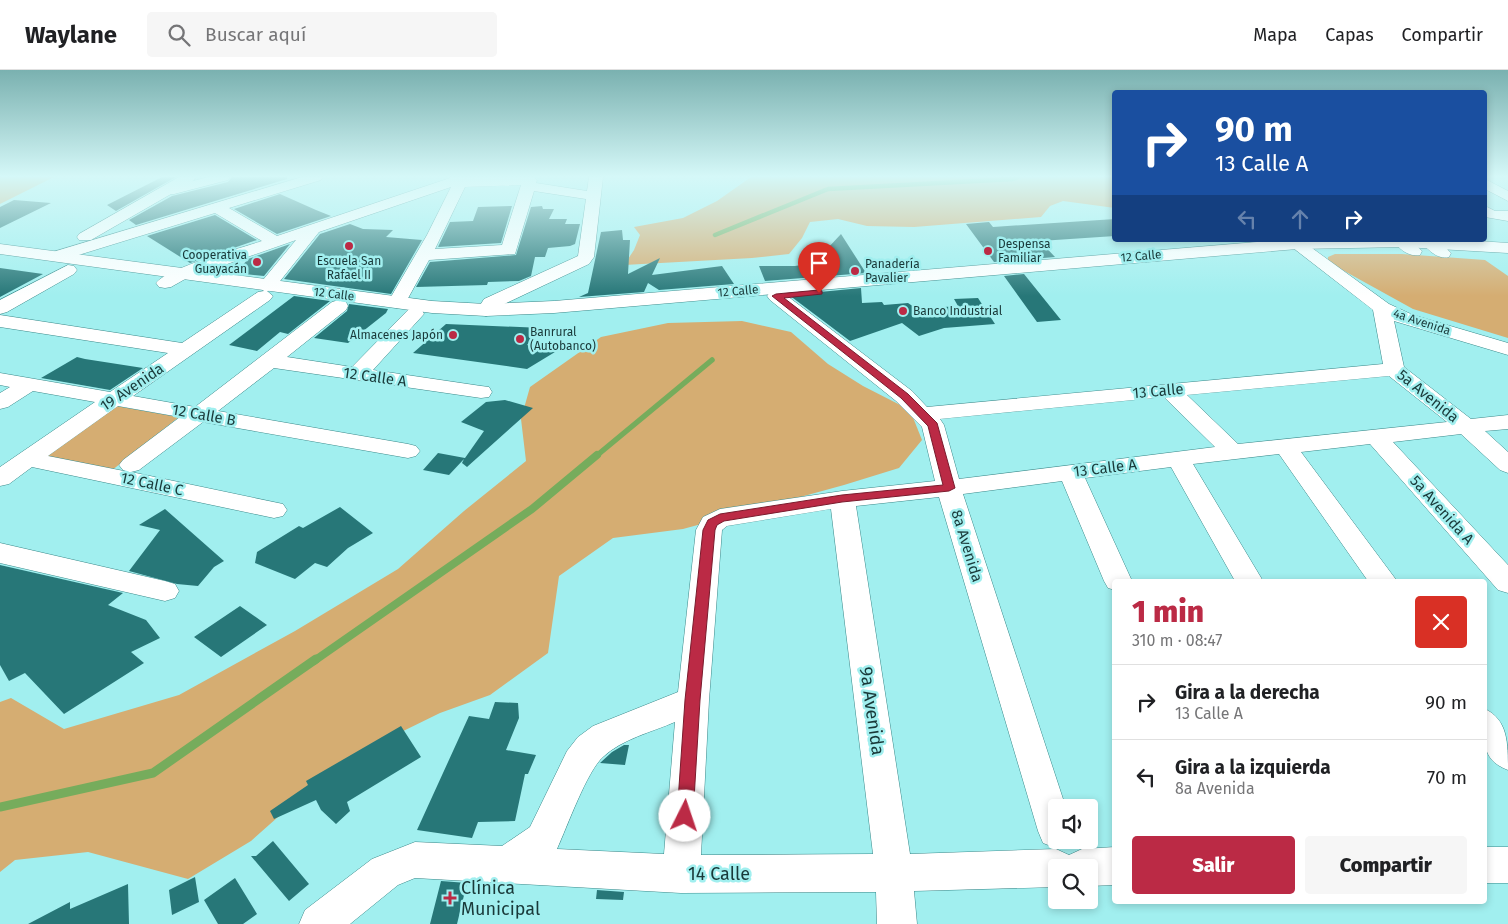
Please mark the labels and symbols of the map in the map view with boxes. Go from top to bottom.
place label: Despensa Familiar [998,237,1051,265]
marker: Escuela San Rafael II [343,240,355,252]
pin [798,242,840,293]
marker: Despensa Familiar [982,245,994,257]
street label: 12 Calle [1120,247,1162,265]
place label: Cooperativa Guayacán [182,248,247,276]
place label: Escuela San Rafael II [317,254,381,282]
marker: Cooperativa Guayacán [251,256,263,268]
place label: Panadería Pavalier [865,257,920,285]
marker: Panadería Pavalier [849,265,861,277]
street label: 12 Calle [717,282,759,300]
street label: 12 Calle [313,285,355,303]
place label: Banco Industrial [913,304,1003,318]
marker: Banco Industrial [897,305,909,317]
street label: 4a Avenida [1392,306,1452,338]
place label: Banrural (Autobanco) [530,325,596,353]
place label: Almacenes Japón [350,328,443,342]
marker: Almacenes Japón [447,329,459,341]
marker: Banrural (Autobanco) [514,333,526,345]
street label: 19 Avenida [97,359,167,415]
street label: 12 Calle A [342,364,408,390]
street label: 5a Avenida [1394,366,1462,426]
street label: 13 Calle [1132,380,1184,402]
street label: 12 Calle B [171,401,237,429]
street label: 13 Calle A [1072,455,1138,481]
street label: 12 Calle C [119,469,185,500]
street label: 5a Avenida A [1406,472,1478,548]
street label: 8a Avenida [947,508,987,584]
street label: 9a Avenida [855,665,889,757]
position arrow [658,789,710,841]
street label: 14 Calle [688,863,750,885]
place label: Clínica Municipal [461,877,540,920]
marker: Clínica Municipal [443,891,457,905]

